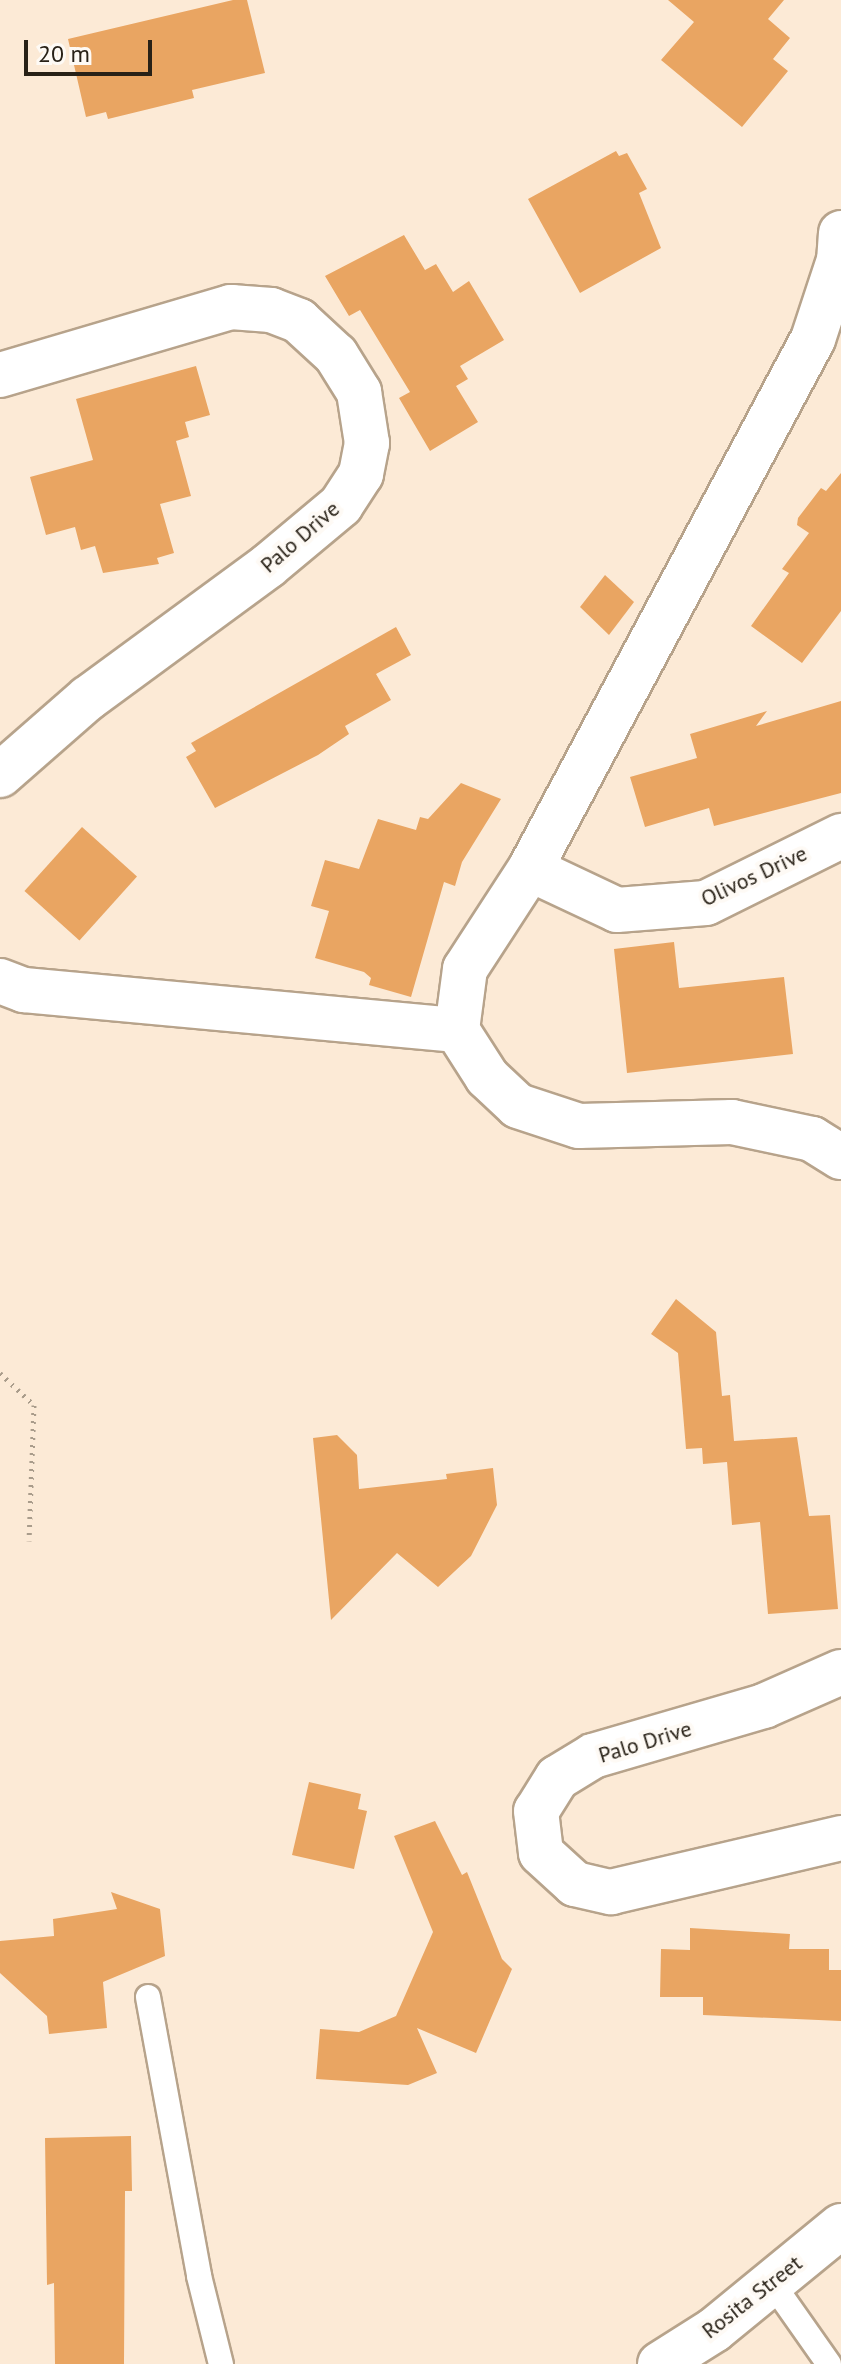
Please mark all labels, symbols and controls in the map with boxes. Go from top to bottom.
scale bar [28,24,156,74]
text: 20 m [38,38,90,69]
street label: Palo Drive [255,496,345,578]
street label: Olivos Drive [697,840,811,912]
street label: Palo Drive [595,1715,695,1769]
street label: Rosita Street [697,2250,807,2344]

